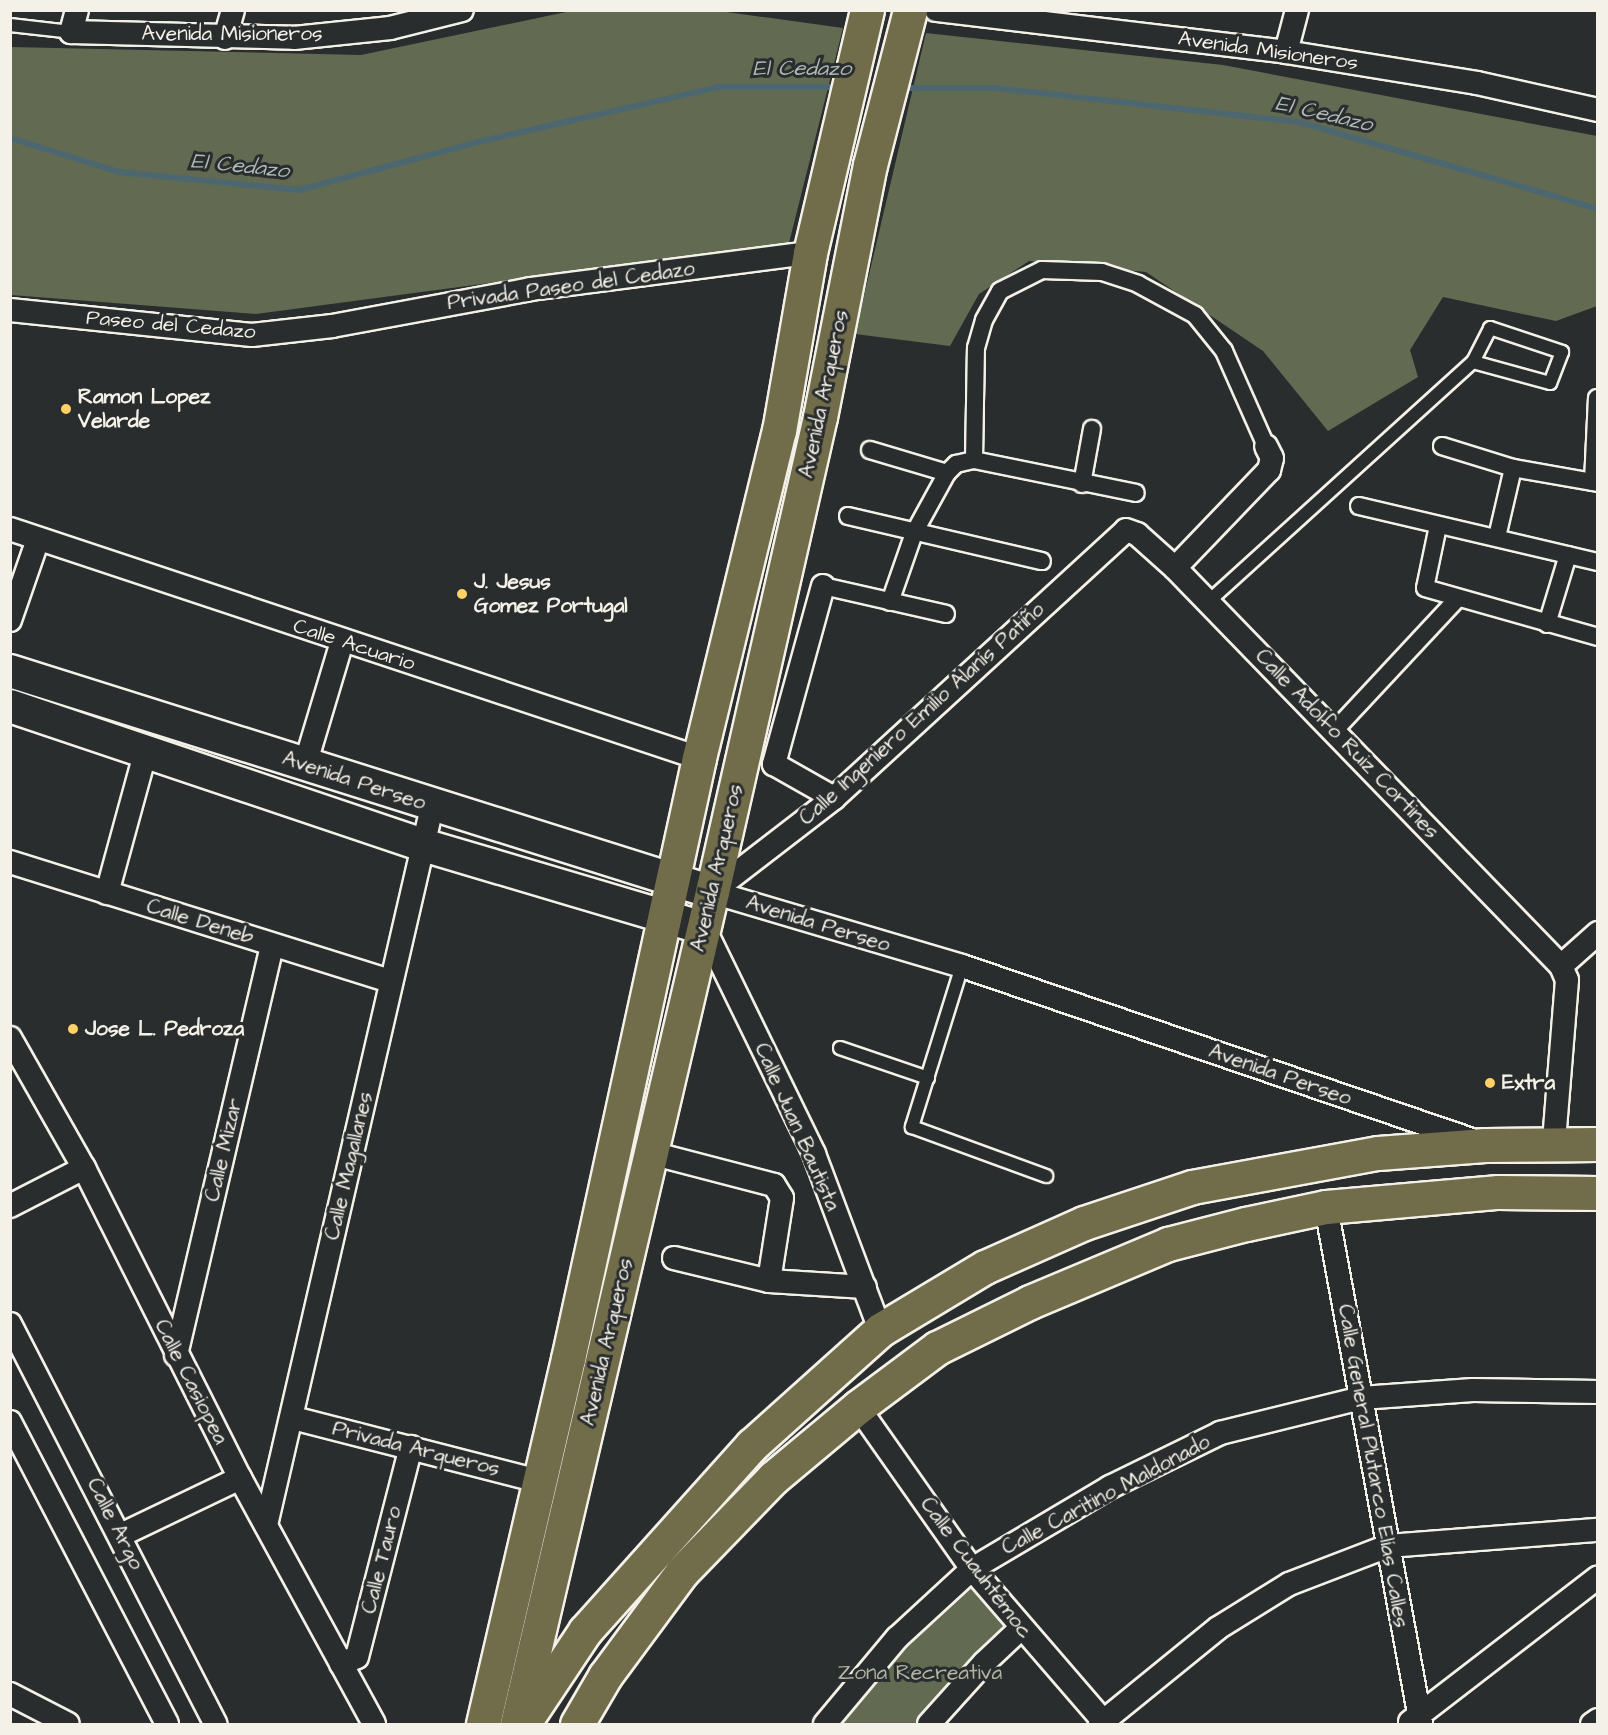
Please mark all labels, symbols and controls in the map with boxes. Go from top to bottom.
street label: Avenida Misioneros [141,21,323,47]
street label: Avenida Misioneros [1177,26,1359,76]
water label: El Cedazo [753,56,851,82]
water label: El Cedazo [1273,90,1375,138]
water label: El Cedazo [190,148,290,184]
street label: Privada Paseo del Cedazo [446,256,696,316]
street label: Paseo del Cedazo [85,305,257,345]
street label: Avenida Arqueros [794,308,854,480]
place label: Ramon Lopez Velarde [78,384,211,434]
marker: Ramon Lopez Velarde [59,402,73,416]
place label: J. Jesus Gomez Portugal [474,569,628,619]
marker: J. Jesus Gomez Portugal [455,587,469,601]
street label: Calle Ingeniero Emilio Alanís Patiño [794,597,1050,831]
street label: Calle Acuario [290,613,418,677]
street label: Calle Adolfo Ruiz Cortines [1250,644,1444,844]
street label: Avenida Perseo [279,746,429,816]
street label: Avenida Arqueros [685,782,749,954]
street label: Avenida Perseo [743,890,893,958]
street label: Calle Deneb [143,894,257,950]
place label: Jose L. Pedroza [85,1016,244,1042]
marker: Jose L. Pedroza [66,1022,80,1036]
street label: Calle Juan Bautista [749,1039,845,1215]
street label: Avenida Perseo [1205,1039,1355,1111]
place label: Extra [1502,1070,1555,1096]
marker: Extra [1483,1076,1497,1090]
street label: Calle Magallanes [320,1090,378,1242]
street label: Calle Mizar [200,1096,248,1204]
street label: Avenida Arqueros [575,1256,639,1428]
street label: Calle General Plutarco Elías Calles [1332,1302,1414,1630]
street label: Calle Casiopea [149,1315,233,1449]
street label: Privada Arqueros [330,1416,502,1482]
street label: Calle Caritino Maldonado [998,1429,1214,1561]
street label: Calle Argo [81,1474,149,1574]
street label: Calle Cuauhtémoc [915,1492,1037,1644]
street label: Calle Tauro [356,1504,408,1616]
park label: Zona Recreativa [838,1660,1002,1686]

